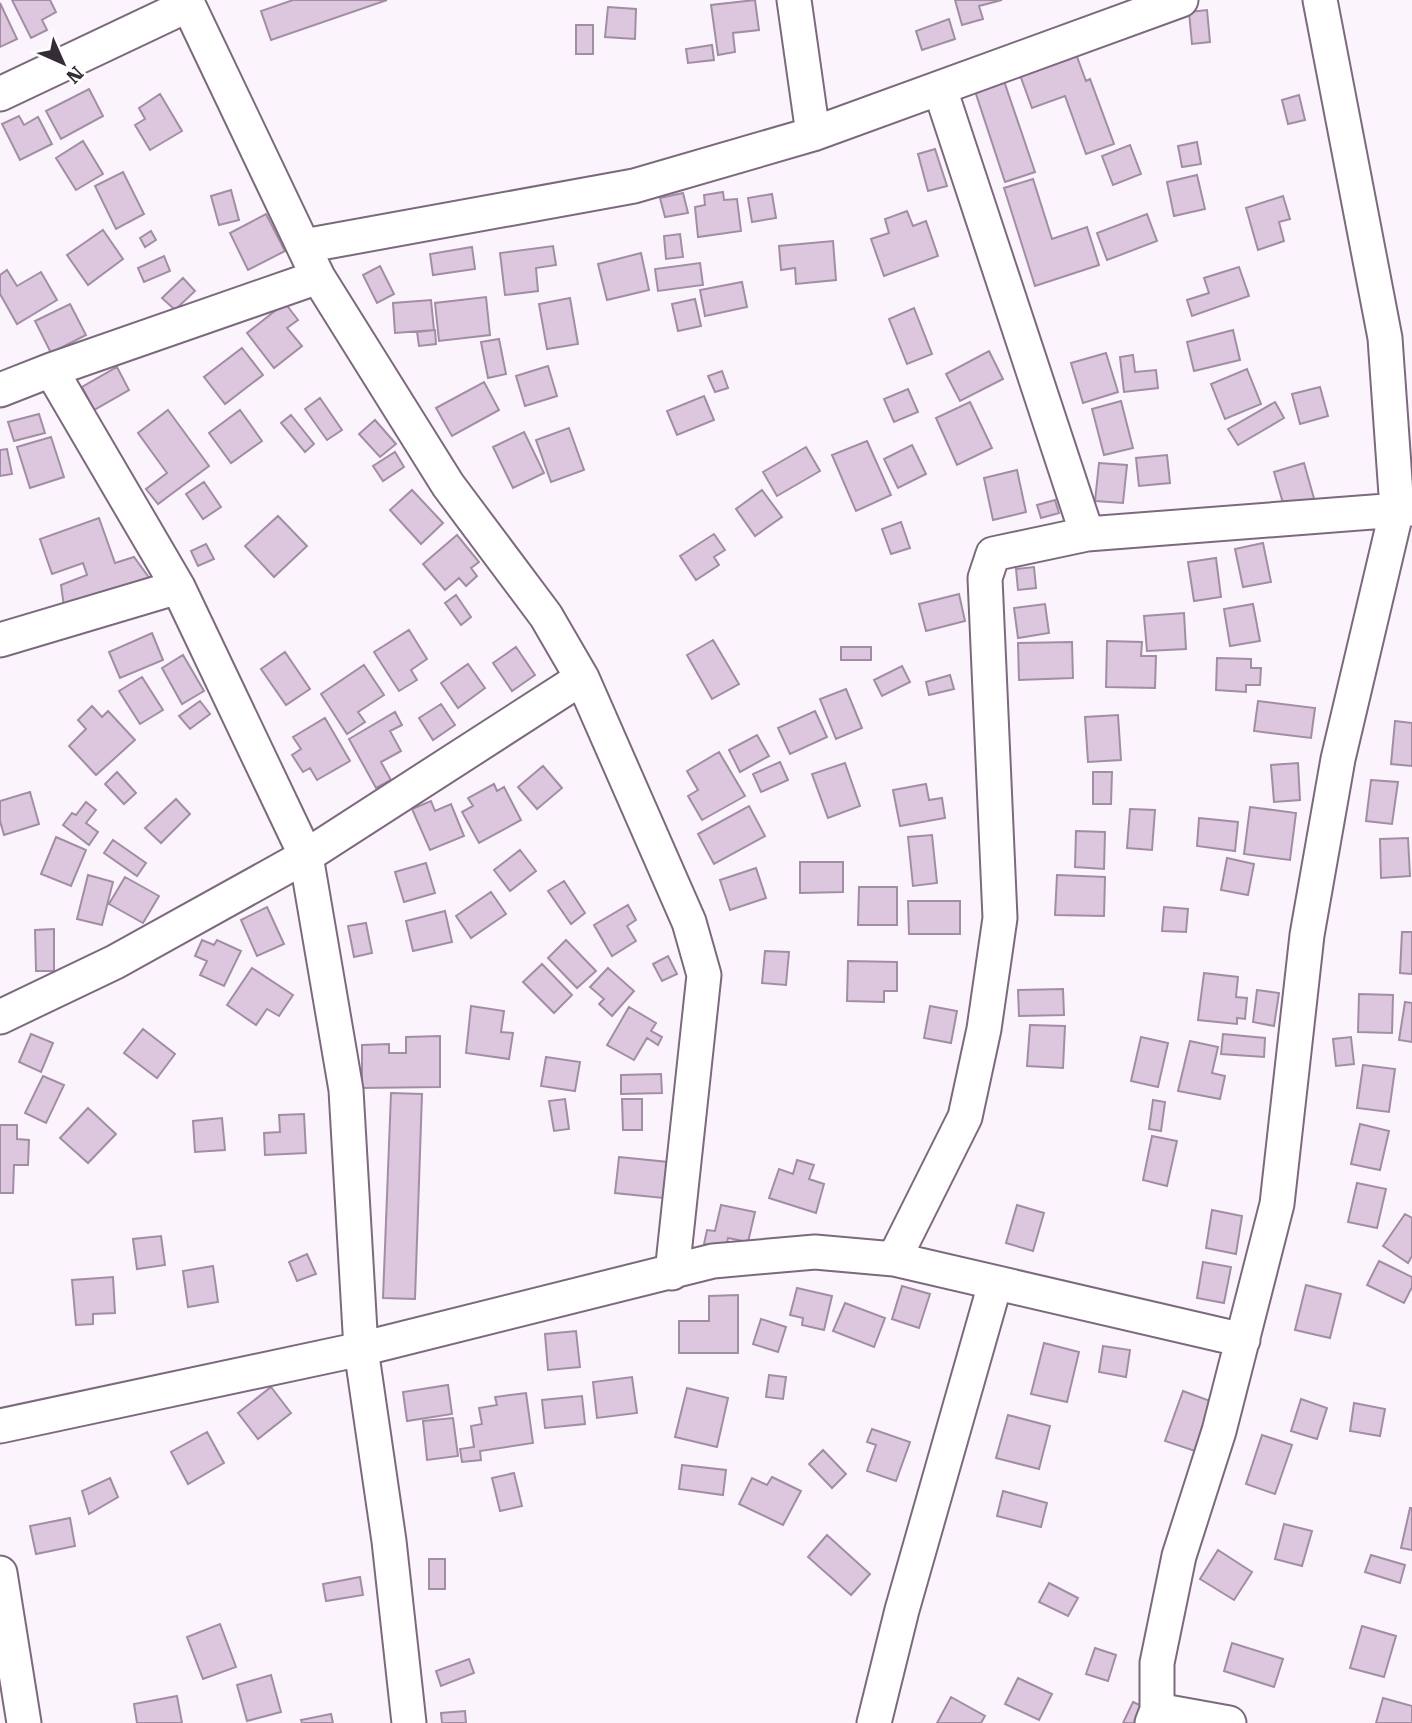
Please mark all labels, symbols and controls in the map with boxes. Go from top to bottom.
north arrow [28,28,98,98]
text: N [61,61,88,88]

